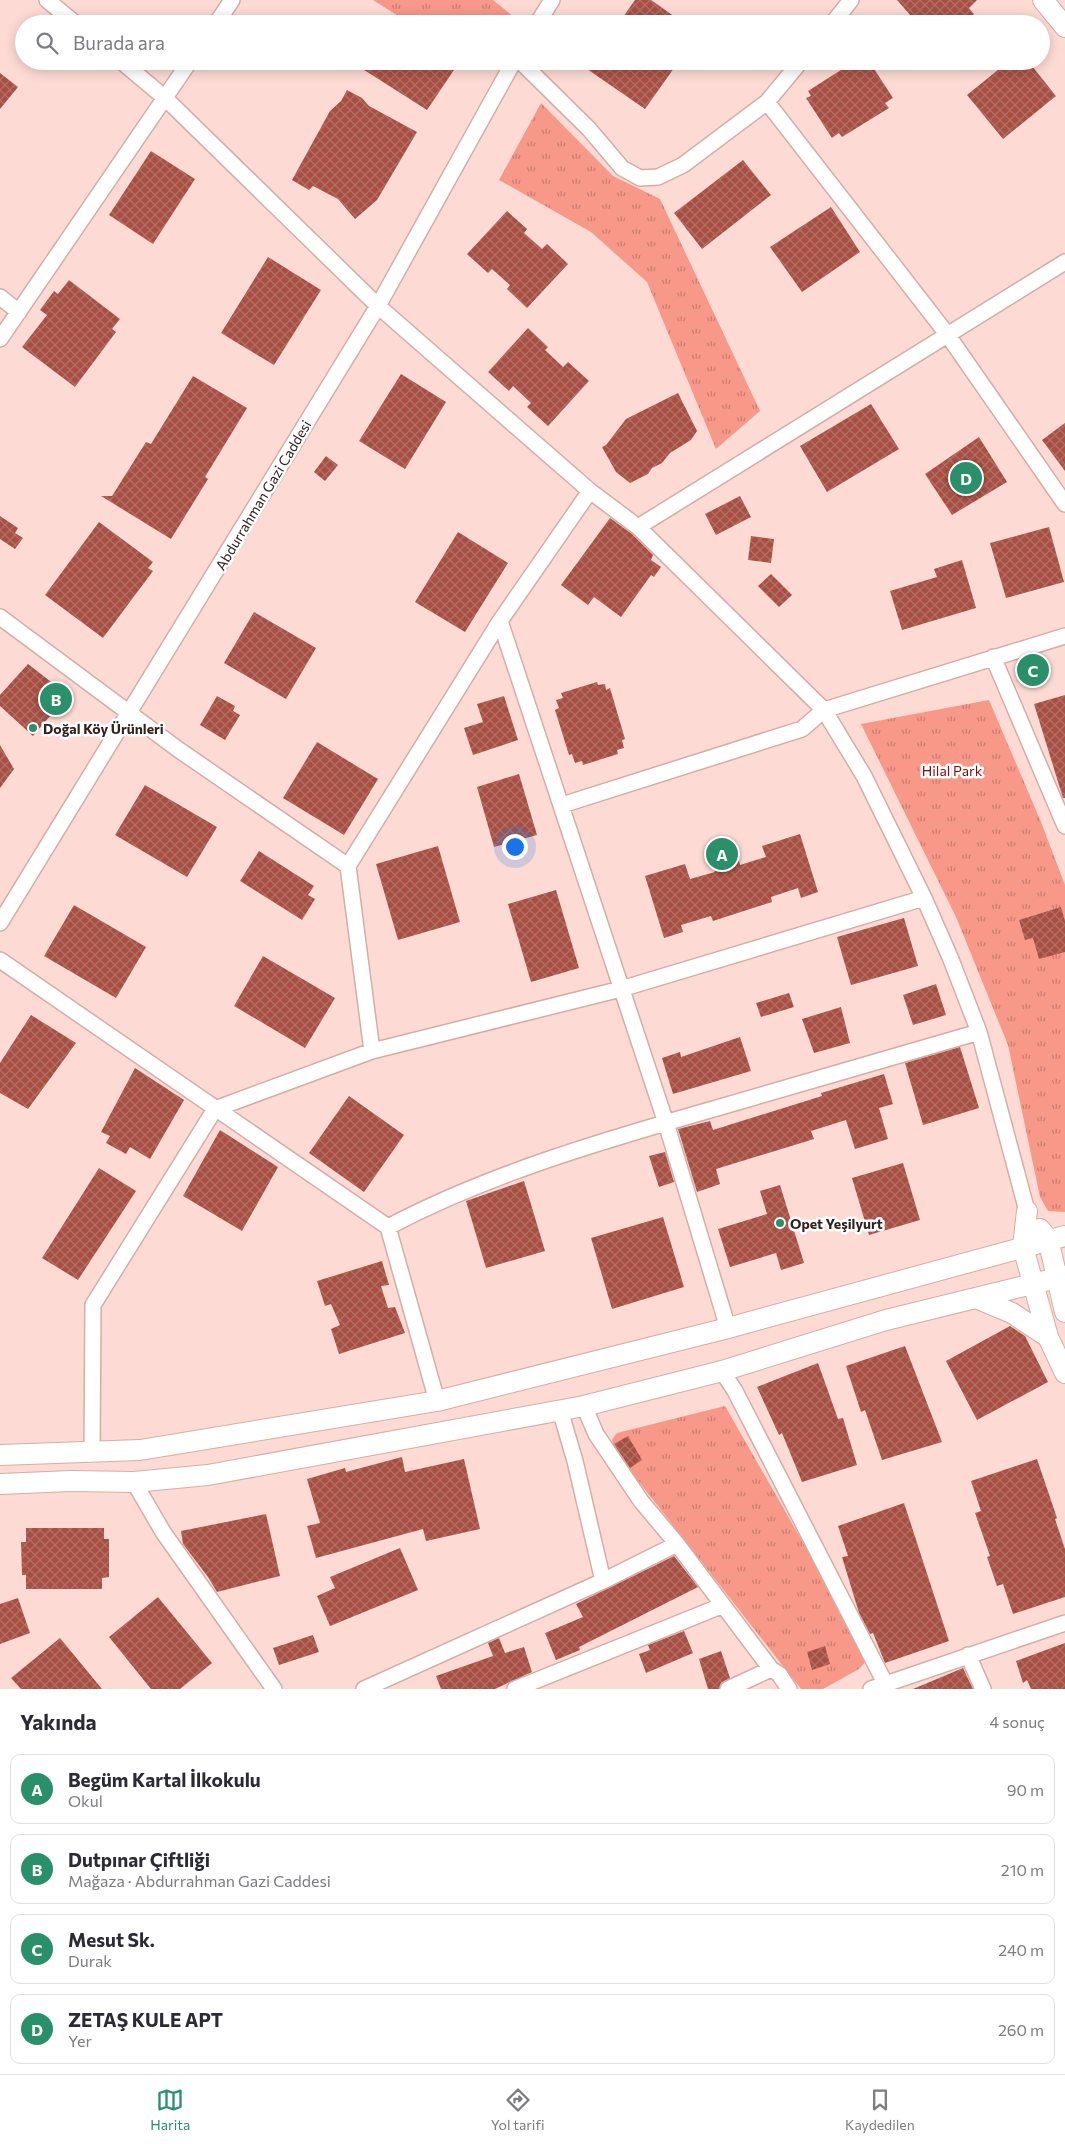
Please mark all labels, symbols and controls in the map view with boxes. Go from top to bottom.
search box [15,15,1050,70]
icon: search [33,29,61,57]
text: Burada ara [73,31,165,54]
street label: Abdurrahman Gazi Caddesi [211,417,315,573]
pin: D [950,459,982,497]
pin: C [1017,651,1049,689]
pin: B [40,680,72,718]
place label: Doğal Köy Ürünleri [43,720,164,737]
marker: Doğal Köy Ürünleri [27,722,39,734]
park label: Hilal Park [922,762,983,779]
your location [502,834,528,860]
pin: A [706,835,738,873]
place label: Opet Yeşilyurt [790,1215,883,1232]
marker: Opet Yeşilyurt [774,1217,786,1229]
text: Yakında [20,1709,97,1734]
text: 4 sonuç [989,1712,1045,1731]
text: Begüm Kartal İlkokulu [68,1768,261,1791]
text: A [31,1780,43,1799]
text: 90 m [1007,1780,1044,1799]
text: Okul [68,1791,103,1810]
text: Dutpınar Çiftliği [68,1848,210,1871]
text: B [32,1860,42,1879]
text: 210 m [1001,1860,1044,1879]
text: Mağaza · Abdurrahman Gazi Caddesi [68,1871,331,1890]
text: Mesut Sk. [68,1928,155,1951]
text: C [32,1940,42,1959]
text: 240 m [998,1940,1044,1959]
text: Durak [68,1951,112,1970]
text: ZETAŞ KULE APT [68,2008,223,2031]
text: D [31,2020,43,2039]
text: 260 m [998,2020,1044,2039]
text: Yer [68,2031,92,2050]
tab: Harita [150,2086,190,2133]
tab: Yol tarifi [491,2086,545,2133]
tab: Kaydedilen [845,2086,915,2133]

